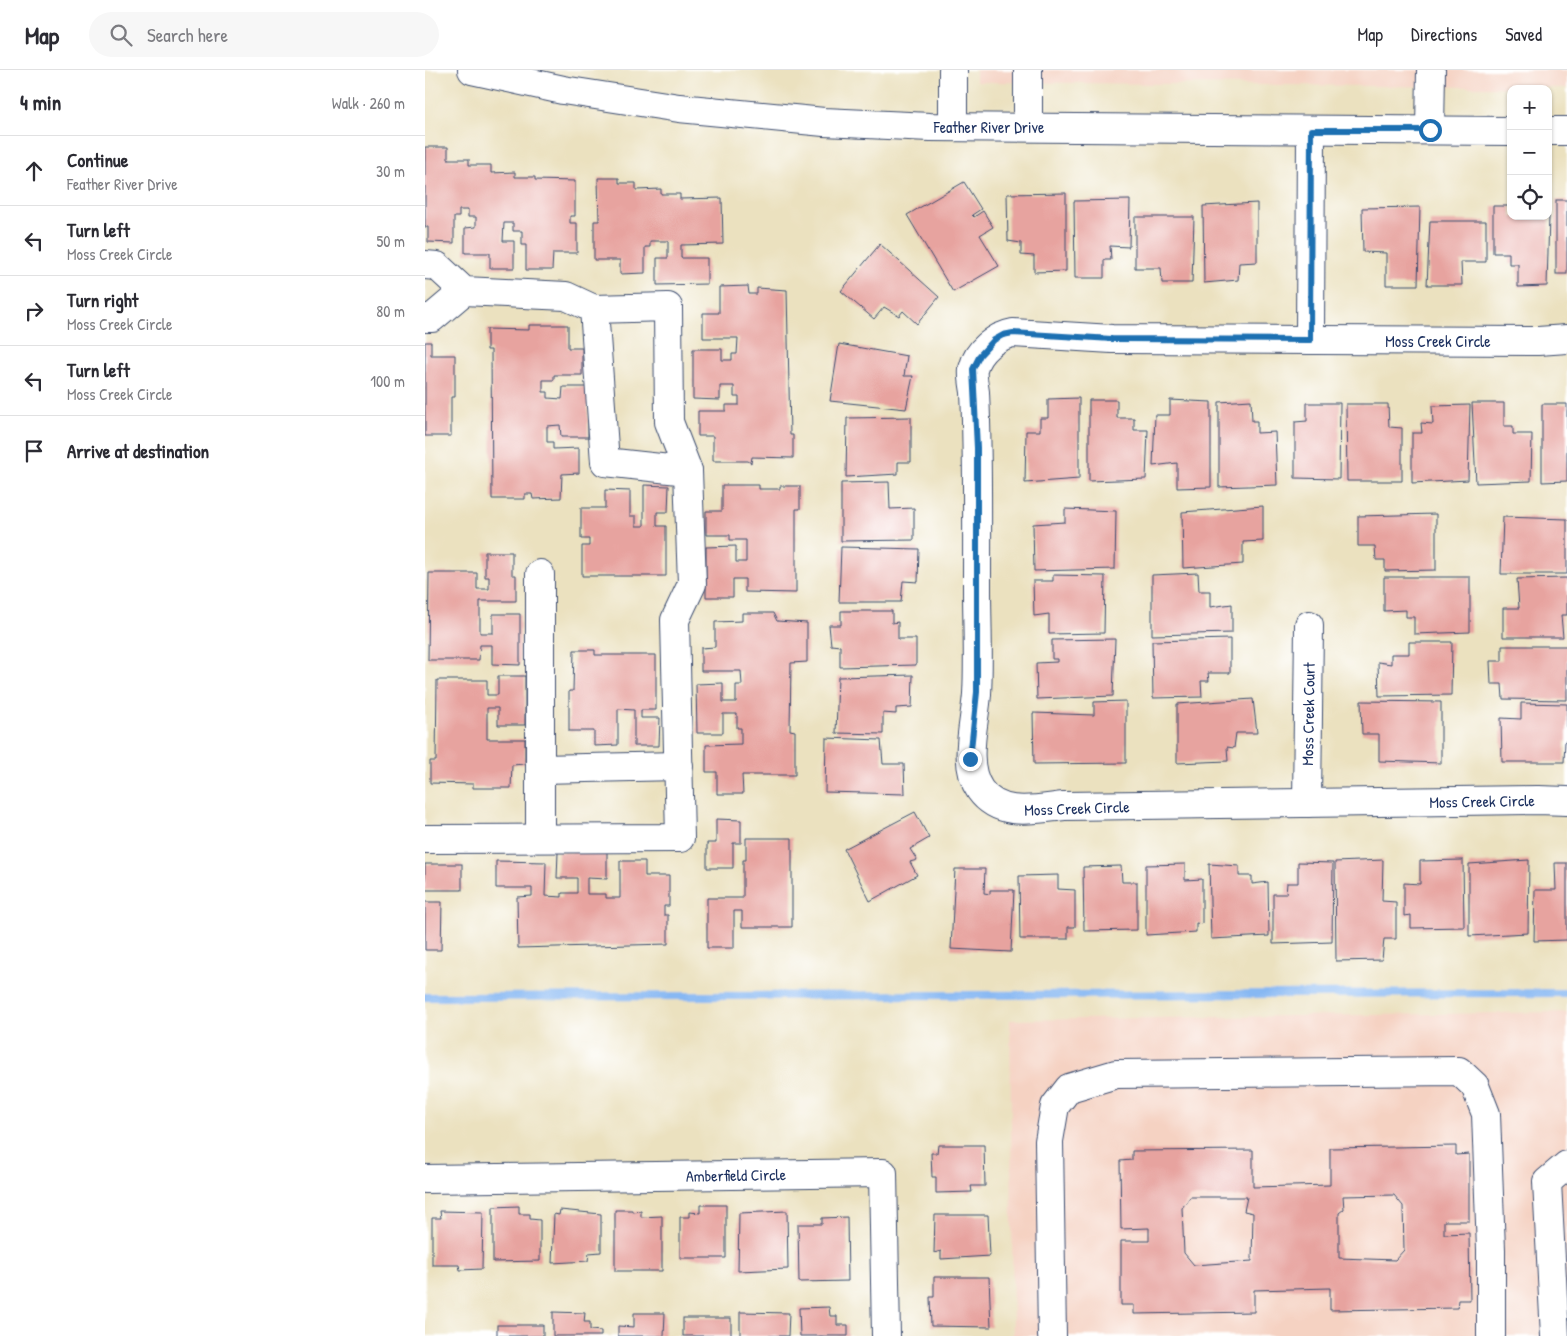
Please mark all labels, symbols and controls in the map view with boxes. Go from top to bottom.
search box [89,12,439,57]
text: Map [25,19,59,51]
icon: search [107,21,135,49]
text: Search here [147,22,228,48]
text: Map [1358,22,1383,47]
text: Directions [1411,22,1477,47]
text: Saved [1505,22,1542,47]
map controls [1507,85,1552,220]
button: + [1507,85,1552,130]
text: 4 min [20,88,61,117]
text: Walk · 260 m [332,92,405,114]
street label: Feather River Drive [933,116,1045,138]
route start [1419,119,1442,142]
button: − [1507,130,1552,175]
text: Continue [67,147,128,173]
icon: ahead [20,157,48,185]
text: 30 m [376,160,405,182]
text: Feather River Drive [67,173,178,195]
button: locate [1507,175,1552,220]
text: Turn left [67,217,130,243]
icon: left [20,227,48,255]
text: 50 m [377,230,405,252]
text: Moss Creek Circle [67,243,172,265]
text: Turn right [67,287,138,313]
icon: right [20,297,48,325]
text: 80 m [376,300,405,322]
text: Moss Creek Circle [67,313,172,335]
street label: Moss Creek Circle [1385,330,1491,352]
text: Turn left [67,357,130,383]
icon: left [20,367,48,395]
text: 100 m [370,370,405,392]
text: Moss Creek Circle [67,383,172,405]
icon: arrive [20,437,48,465]
text: Arrive at destination [67,438,209,464]
street label: Moss Creek Court [1296,662,1320,766]
route end [959,748,982,771]
street label: Moss Creek Circle [1429,789,1535,813]
street label: Moss Creek Circle [1024,795,1131,821]
street label: Amberfield Circle [686,1163,787,1187]

